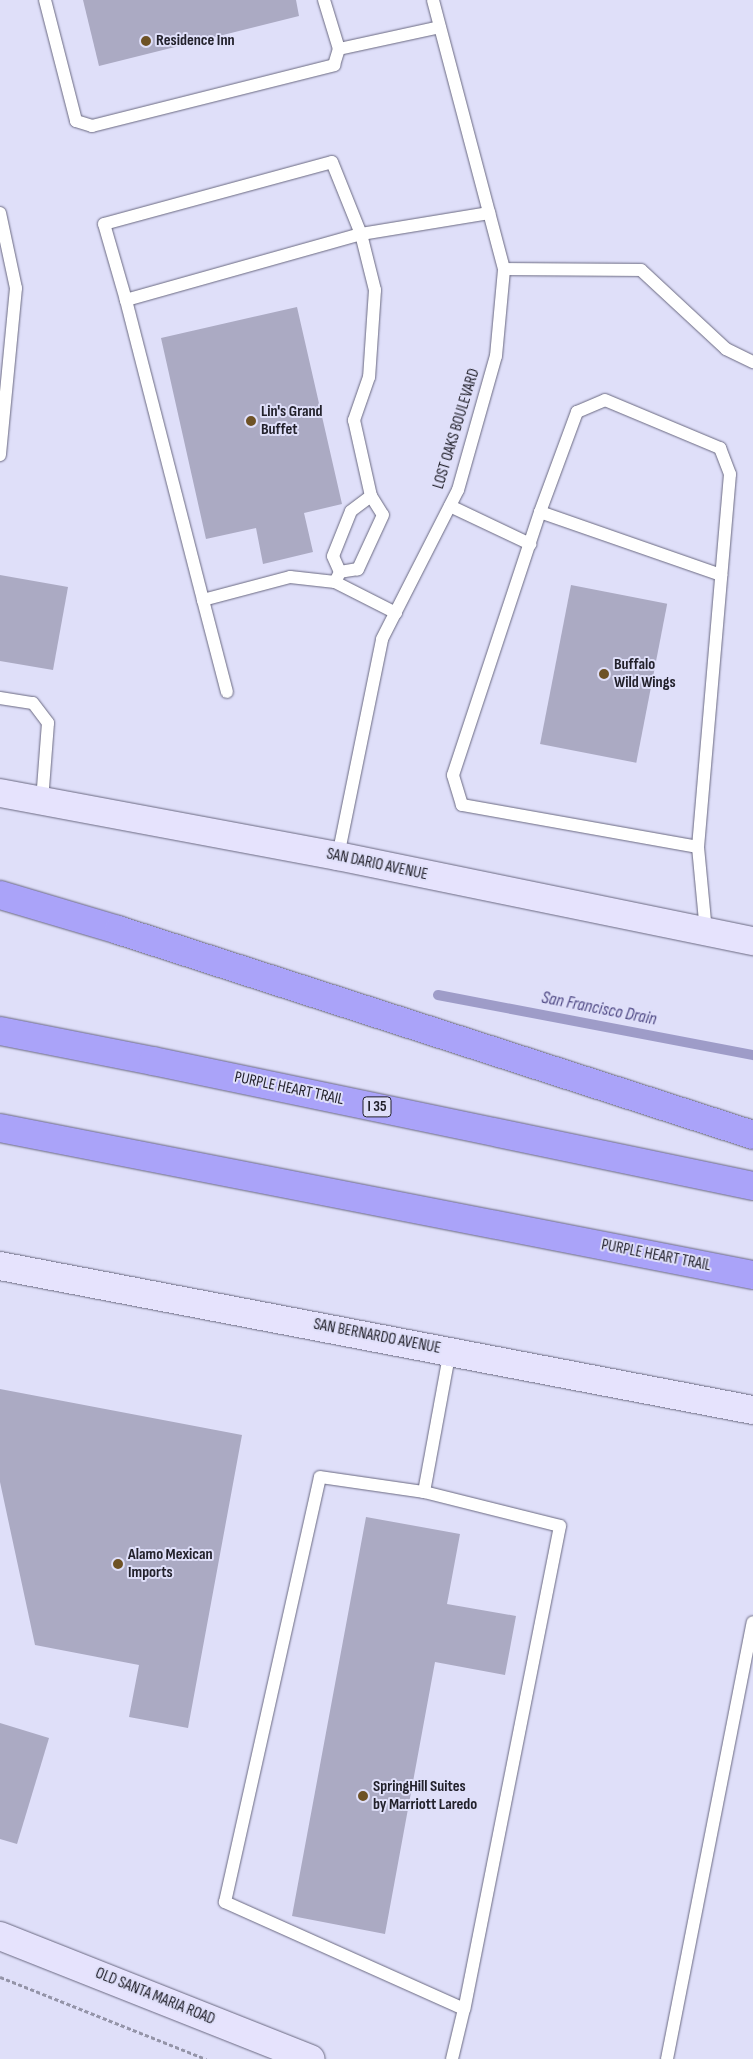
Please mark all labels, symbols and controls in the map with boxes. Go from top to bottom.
place label: Residence Inn [156,31,235,51]
marker: Residence Inn [140,35,152,47]
street label: LOST OAKS BOULEVARD [430,367,484,491]
place label: Lin's Grand Buffet [261,402,323,440]
marker: Lin's Grand Buffet [245,415,257,427]
place label: Buffalo Wild Wings [614,655,676,693]
marker: Buffalo Wild Wings [598,668,610,680]
street label: SAN DARIO AVENUE [325,845,429,885]
water label: San Francisco Drain [540,987,658,1031]
street label: PURPLE HEART TRAIL [233,1068,345,1110]
road number: I 35 [362,1094,392,1120]
street label: PURPLE HEART TRAIL [600,1236,712,1276]
street label: SAN BERNARDO AVENUE [312,1315,442,1359]
place label: Alamo Mexican Imports [128,1545,213,1583]
marker: Alamo Mexican Imports [112,1558,124,1570]
place label: SpringHill Suites by Marriott Laredo [373,1777,477,1815]
marker: SpringHill Suites by Marriott Laredo [357,1790,369,1802]
street label: OLD SANTA MARIA ROAD [92,1964,218,2030]

